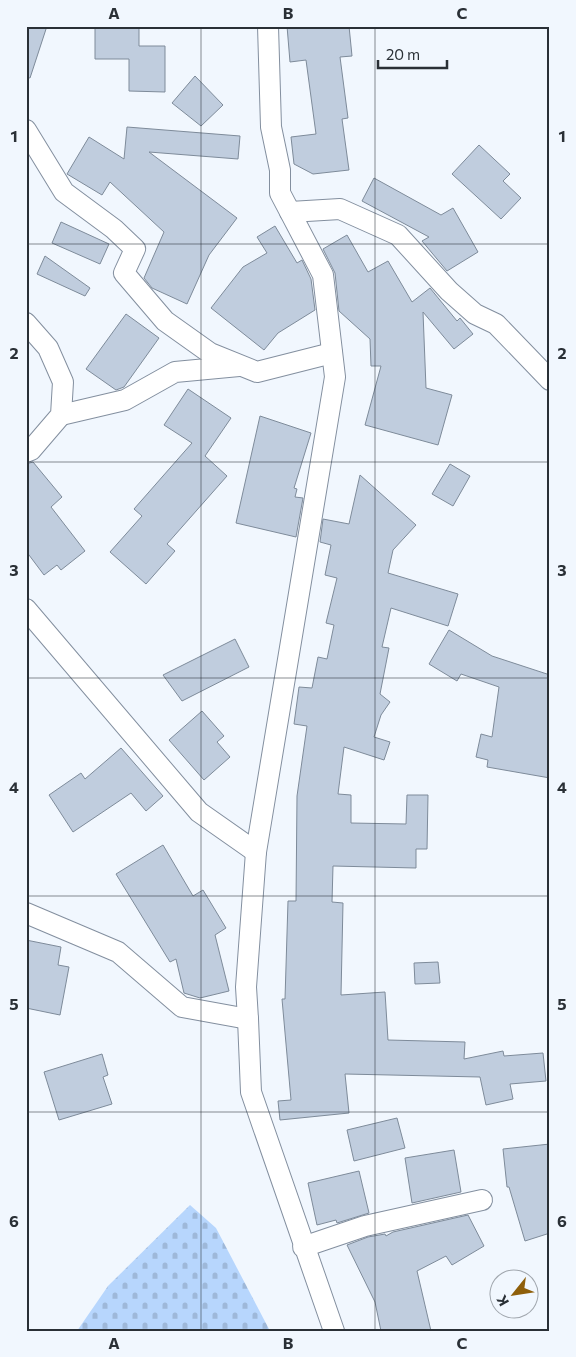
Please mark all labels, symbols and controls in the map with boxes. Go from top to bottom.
text: A [108,3,120,22]
text: B [283,3,294,22]
text: C [457,3,468,22]
scale bar [378,38,447,70]
text: 20 m [386,45,420,63]
text: 1 [10,126,18,145]
text: 1 [558,126,566,145]
text: 2 [9,343,19,362]
text: 2 [557,343,567,362]
text: 3 [9,560,19,579]
text: 3 [557,560,567,579]
text: 4 [9,777,19,796]
text: 4 [557,777,567,796]
text: 5 [9,994,19,1013]
text: 5 [557,994,567,1013]
text: 6 [9,1211,19,1230]
text: 6 [557,1211,567,1230]
north arrow [488,1270,538,1320]
text: K [492,1292,512,1309]
text: A [108,1333,120,1352]
text: B [283,1333,294,1352]
text: C [457,1333,468,1352]

